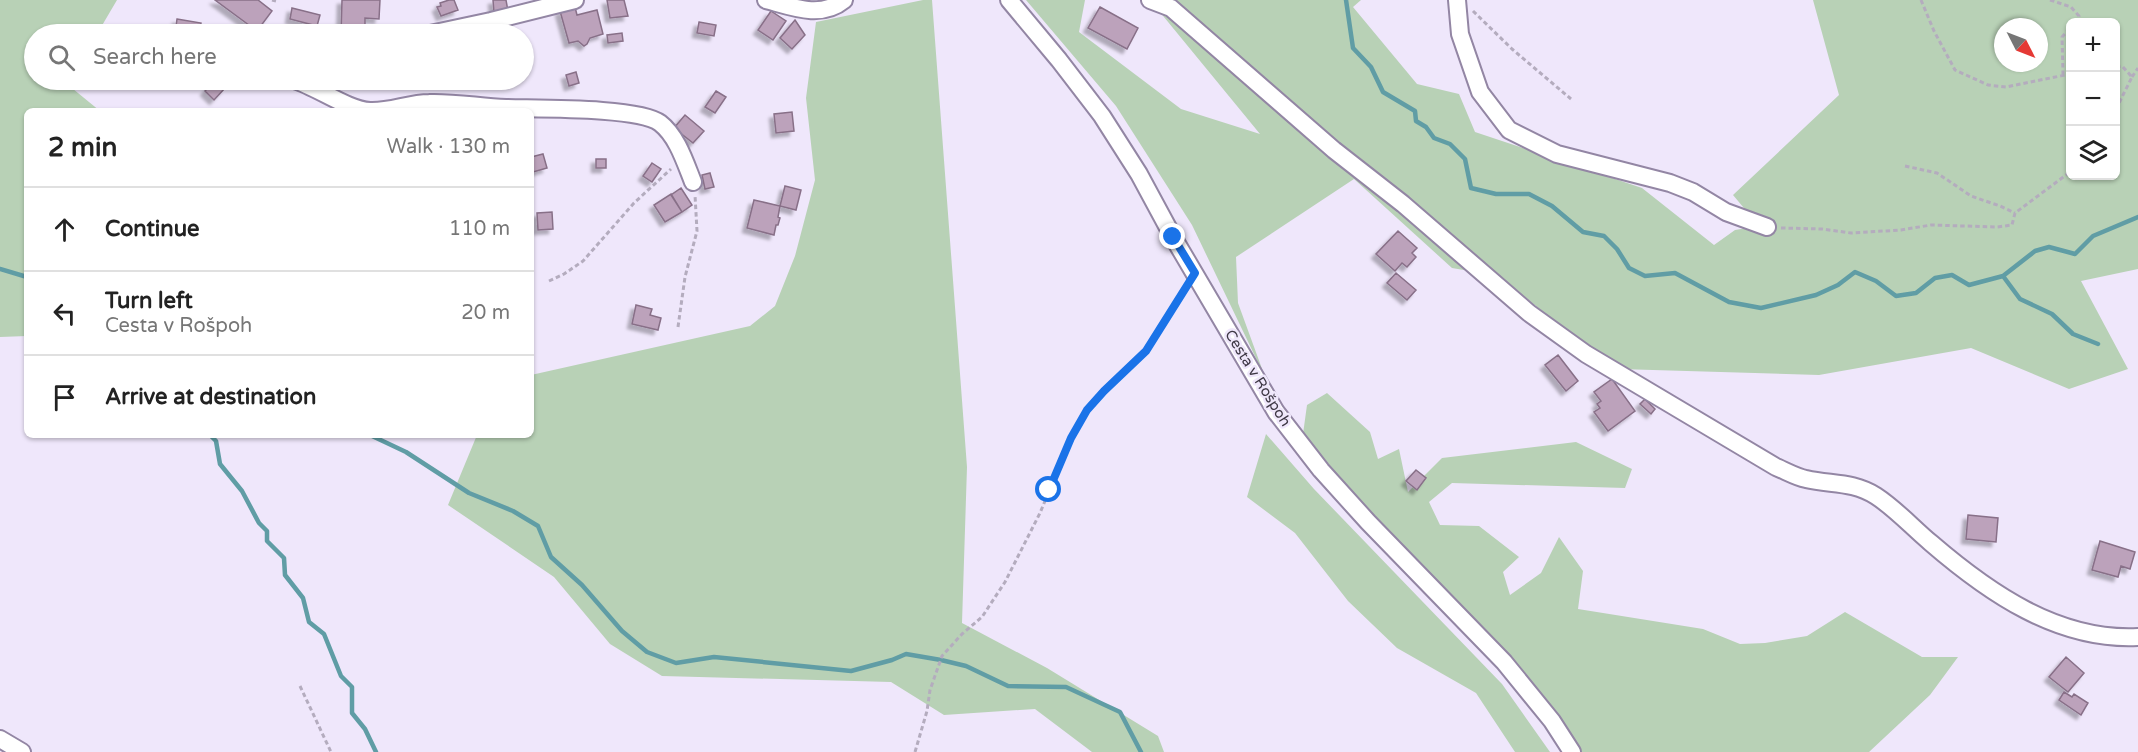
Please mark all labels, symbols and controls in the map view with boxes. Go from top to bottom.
north arrow [1994,18,2048,72]
map controls [2066,18,2120,180]
button: + [2066,18,2120,72]
search box [24,24,534,90]
icon: search [45,41,78,74]
text: Search here [93,44,217,70]
button: − [2066,72,2120,126]
button: layers [2066,126,2120,180]
text: 2 min [48,132,117,163]
text: Walk · 130 m [387,135,510,159]
icon: ahead [48,213,81,246]
text: Continue [105,216,200,242]
text: 110 m [449,217,510,241]
route end [1159,223,1185,249]
text: Turn left [105,288,193,314]
icon: left [48,297,81,330]
text: 20 m [461,301,510,325]
text: Cesta v Rošpoh [105,314,252,338]
street label: Cesta v Rošpoh [1221,326,1295,430]
icon: arrive [48,381,81,414]
text: Arrive at destination [105,384,316,410]
route start [1035,476,1061,502]

